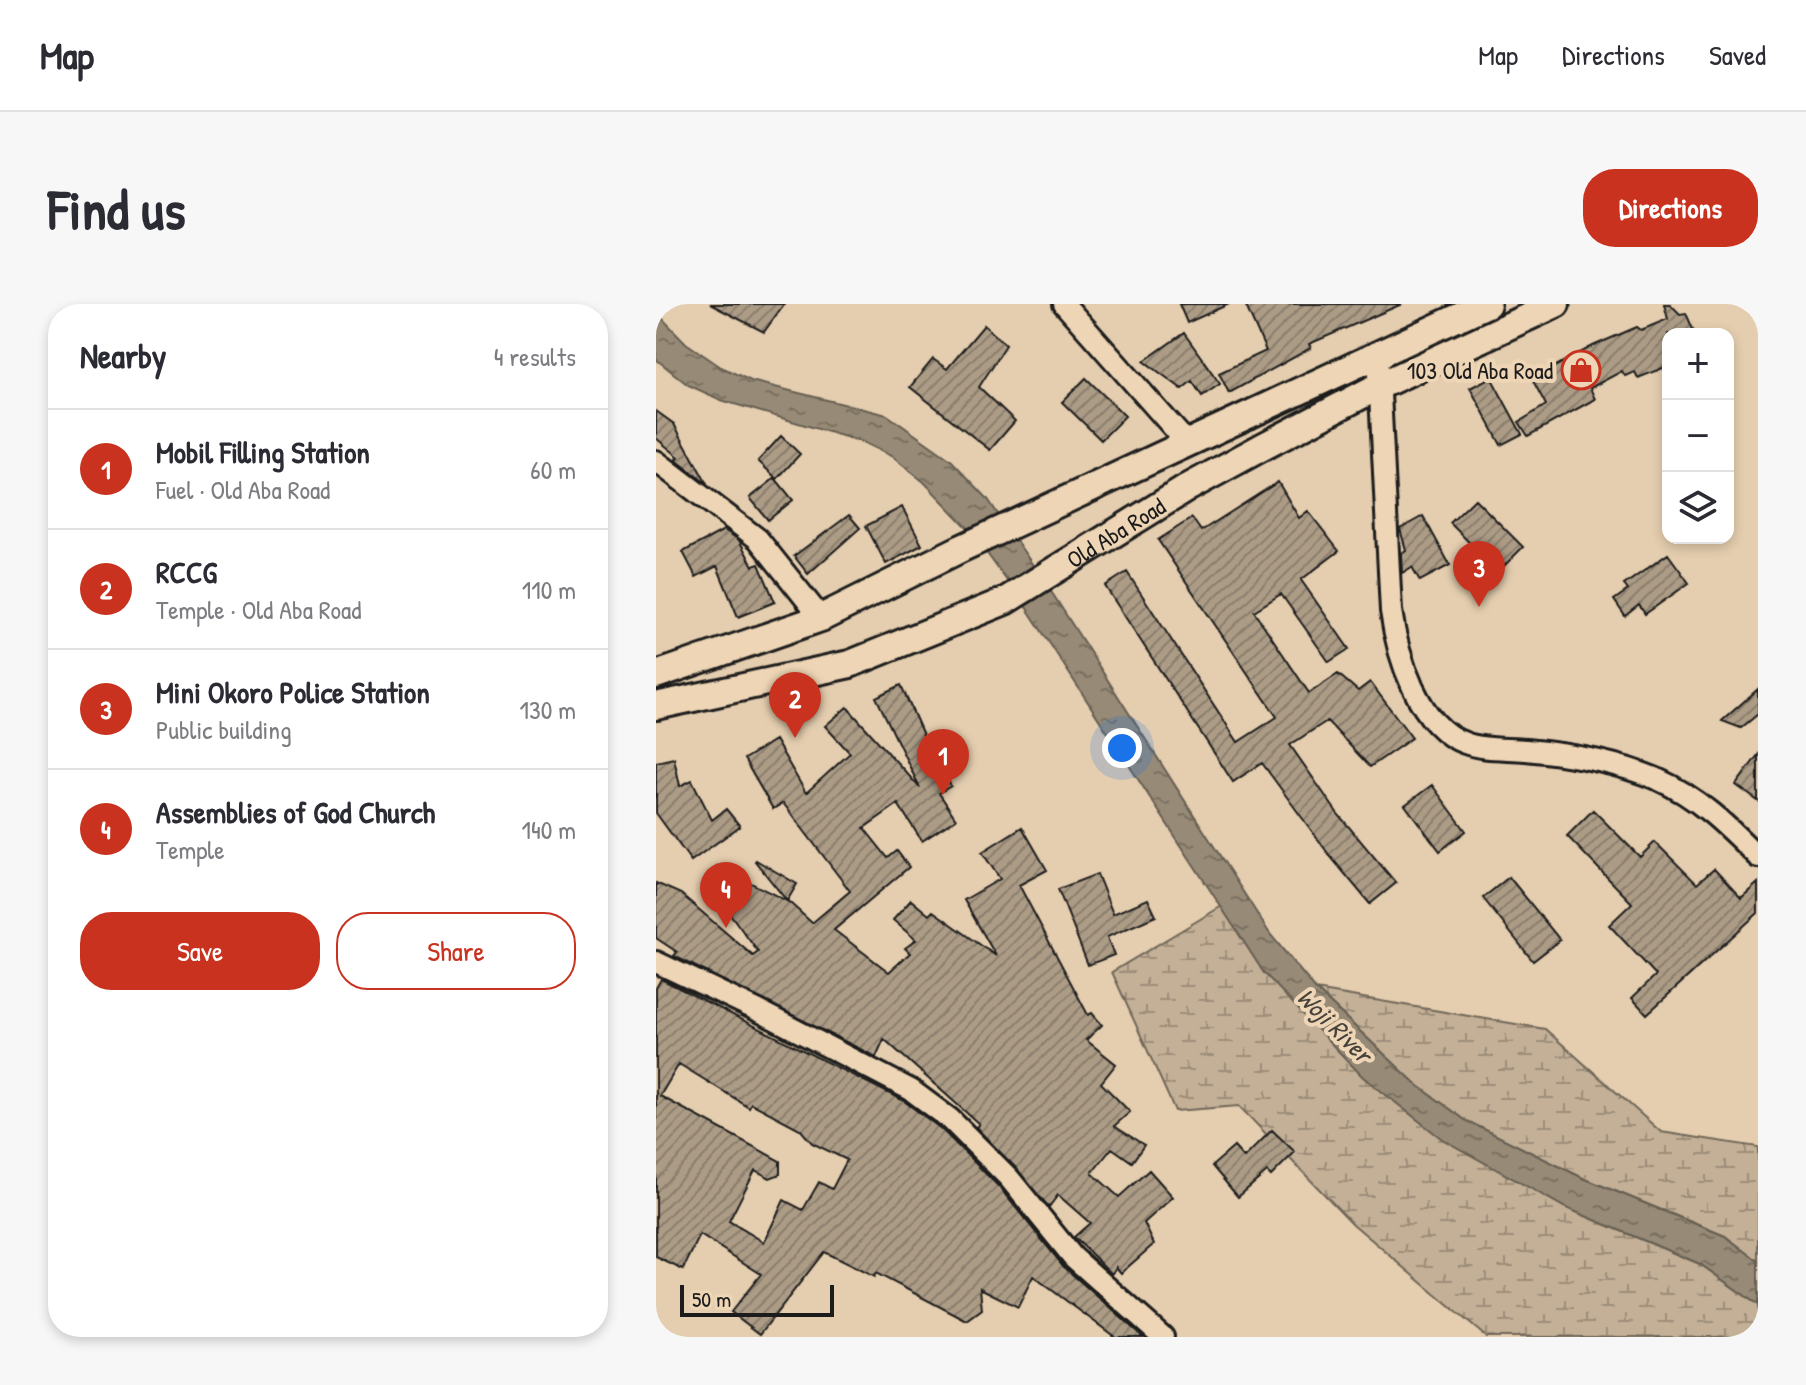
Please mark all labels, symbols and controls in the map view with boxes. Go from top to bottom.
text: Map [40,29,94,81]
text: Map [1478,36,1518,74]
text: Directions [1562,36,1665,74]
text: Saved [1709,36,1766,74]
button: Directions [1583,169,1758,247]
text: Find us [48,171,186,246]
map controls [1662,328,1734,544]
button: + [1662,328,1734,400]
text: Nearby [80,333,166,379]
text: 4 results [494,339,576,374]
shop icon: 103 Old Aba Road [1560,349,1602,391]
place label: 103 Old Aba Road [1407,354,1553,386]
button: − [1662,400,1734,472]
text: Mobil Filling Station [156,432,370,472]
text: 1 [101,452,111,487]
text: 60 m [530,452,576,487]
text: Fuel · Old Aba Road [156,472,330,507]
button: layers [1662,472,1734,544]
street label: Old Aba Road [1060,490,1171,575]
pin: 3 [1453,541,1505,607]
text: RCCG [156,552,217,592]
text: 2 [100,572,112,607]
text: 110 m [522,572,576,607]
text: Temple · Old Aba Road [156,592,361,627]
text: Mini Okoro Police Station [156,672,430,712]
pin: 2 [769,672,821,738]
text: 3 [100,692,112,727]
text: 130 m [520,692,576,727]
text: Public building [156,712,292,747]
your location [1102,728,1142,768]
pin: 1 [917,729,969,795]
text: Assemblies of God Church [156,792,435,832]
text: 4 [101,812,111,847]
text: 140 m [522,812,576,847]
text: Temple [156,832,225,867]
pin: 4 [700,862,752,928]
button: Save [80,912,320,990]
button: Share [336,912,576,990]
water label: Woji River [1290,980,1382,1072]
scale bar [680,1281,834,1317]
text: 50 m [692,1284,731,1314]

